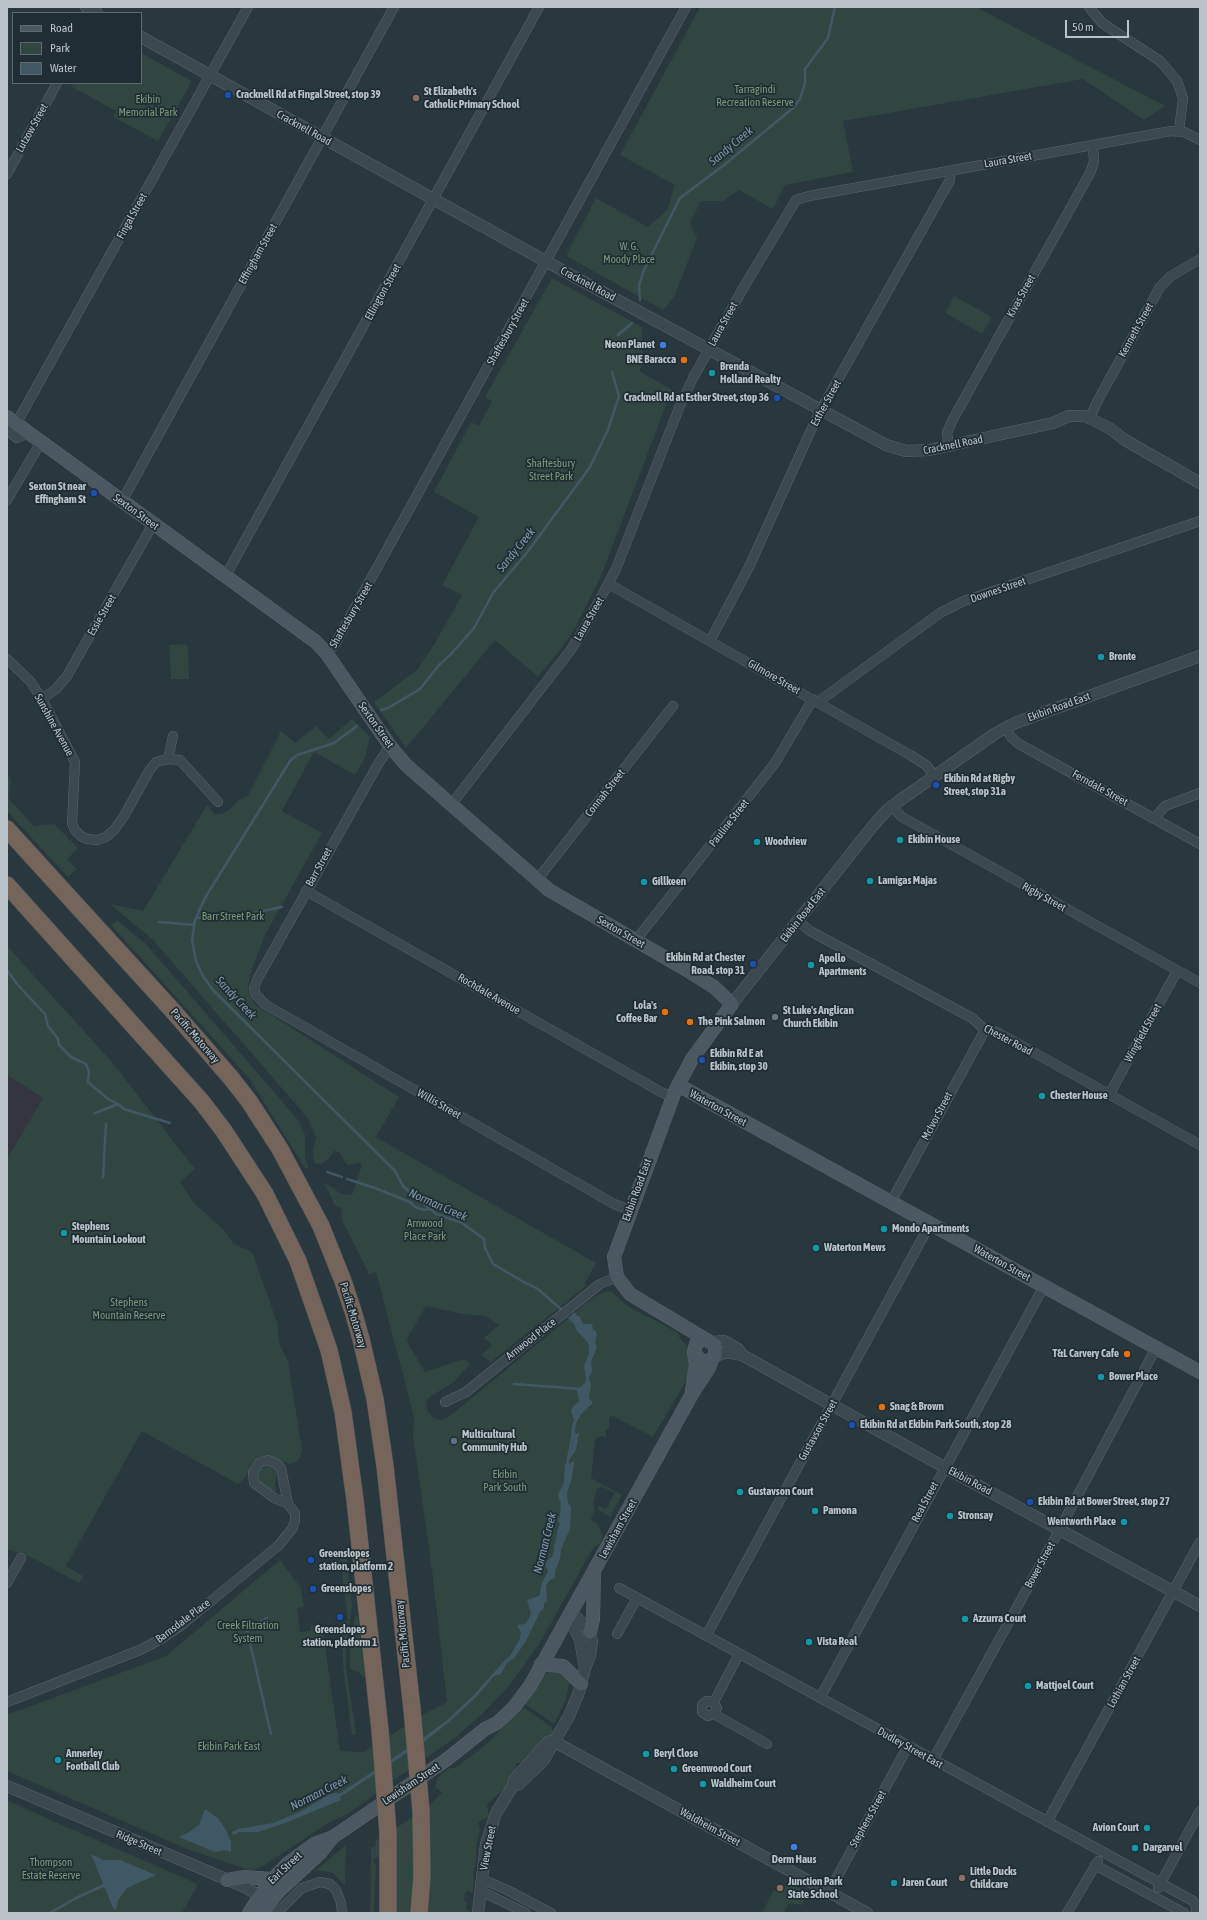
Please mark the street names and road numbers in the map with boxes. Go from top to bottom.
street label: Lutzow Street [13,101,51,155]
street label: Cracknell Road [274,108,334,148]
street label: Laura Street [983,149,1033,171]
street label: Fingal Street [114,191,150,241]
street label: Effingham Street [236,221,280,287]
street label: Ellington Street [362,262,404,322]
street label: Cracknell Road [558,264,618,304]
street label: Kivas Street [1004,272,1038,320]
street label: Shaftesbury Street [484,296,532,368]
street label: Laura Street [705,300,741,348]
street label: Kenneth Street [1116,301,1156,359]
street label: Esther Street [808,378,844,428]
street label: Cracknell Road [922,433,984,457]
street label: Sexton Street [111,491,161,533]
street label: Downes Street [969,574,1027,606]
street label: Shaftesbury Street [327,580,375,650]
street label: Essie Street [85,592,119,638]
street label: Laura Street [571,595,607,643]
street label: Gilmore Street [745,657,803,697]
street label: Ekibin Road East [1026,690,1092,724]
street label: Sunshine Avenue [31,691,77,759]
street label: Sexton Street [355,699,397,751]
street label: Connah Street [582,767,628,819]
street label: Ferndale Street [1070,767,1130,809]
street label: Pauline Street [706,796,752,850]
street label: Barr Street [303,845,335,889]
street label: Rigby Street [1020,880,1068,914]
street label: Ekibin Road East [778,885,828,945]
street label: Sexton Street [595,913,647,951]
street label: Rochdale Avenue [455,971,523,1017]
street label: Wingfield Street [1122,1001,1164,1065]
street label: Pacific Motorway [168,1006,222,1066]
street label: Chester Road [982,1022,1034,1058]
street label: Willis Street [415,1086,463,1122]
street label: Waterton Street [687,1087,749,1129]
street label: McIvor Street [919,1090,955,1142]
street label: Ekibin Road East [620,1157,654,1223]
street label: Waterton Street [971,1242,1033,1284]
street label: Pacific Motorway [337,1280,369,1350]
street label: Arnwood Place [503,1315,559,1363]
street label: Gustavson Street [796,1397,840,1463]
street label: Ekibin Road [946,1464,994,1498]
street label: Real Street [909,1479,941,1525]
street label: Lewisham Street [596,1497,640,1561]
street label: Bower Street [1022,1540,1058,1590]
street label: Barnsdale Place [153,1596,213,1646]
street label: Pacific Motorway [393,1599,413,1669]
street label: Lothian Street [1105,1654,1143,1710]
street label: Dudley Street East [875,1725,945,1771]
street label: Lewisham Street [380,1760,442,1808]
street label: Stephens Street [847,1788,889,1850]
street label: Waldheim Street [677,1805,743,1849]
street label: View Street [477,1825,499,1871]
street label: Ridge Street [114,1827,164,1859]
street label: Earl Street [265,1849,305,1887]

